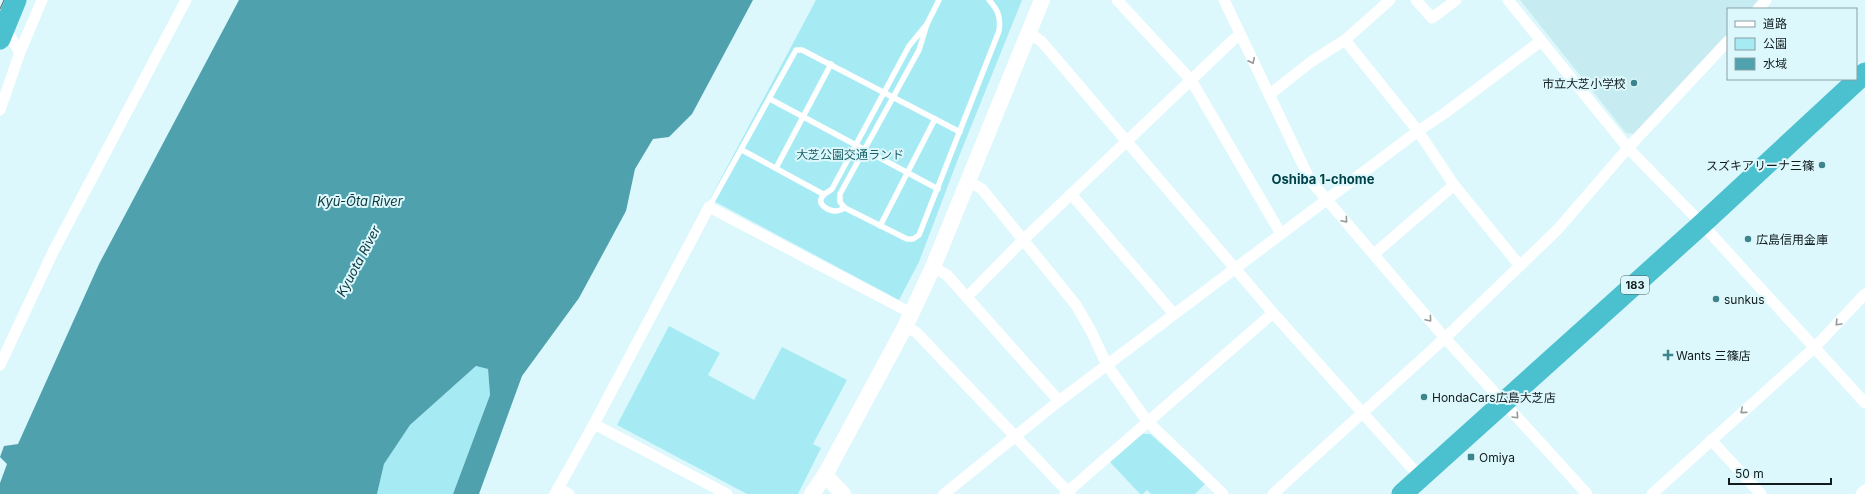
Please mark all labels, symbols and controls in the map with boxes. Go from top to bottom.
legend [1727,8,1857,80]
text: 道路 [1763,16,1787,31]
text: 公園 [1763,36,1787,51]
one-way arrow [1247,56,1255,64]
text: 水域 [1763,56,1787,71]
place label: 市立大芝小学校 [1542,76,1626,91]
marker: 市立大芝小学校 [1629,78,1639,88]
park label: 大芝公園交通ランド [796,147,904,162]
place label: スズキアリーナ三篠 [1706,158,1815,173]
marker: スズキアリーナ三篠 [1817,160,1827,170]
district label: Oshiba 1-chome [1272,171,1375,187]
water label: Kyū-Ōta River [317,193,404,209]
one-way arrow [1340,216,1347,223]
water label: Kyuota River [333,222,384,299]
place label: 広島信用金庫 [1756,232,1828,247]
marker: 広島信用金庫 [1743,234,1753,244]
road number: 183 [1621,276,1649,294]
place label: sunkus [1724,292,1765,307]
marker: sunkus [1711,294,1721,304]
one-way arrow [1425,315,1432,322]
one-way arrow [1836,318,1843,325]
place label: Wants 三篠店 [1676,348,1751,363]
marker: Wants 三篠店 [1663,350,1673,360]
place label: HondaCars広島大芝店 [1432,390,1556,405]
marker: HondaCars広島大芝店 [1419,392,1429,402]
one-way arrow [1741,406,1748,413]
one-way arrow [1511,412,1518,419]
place label: Omiya [1479,450,1515,465]
marker: Omiya [1466,452,1476,462]
scale bar [1729,460,1831,486]
text: 50 m [1735,466,1764,481]

